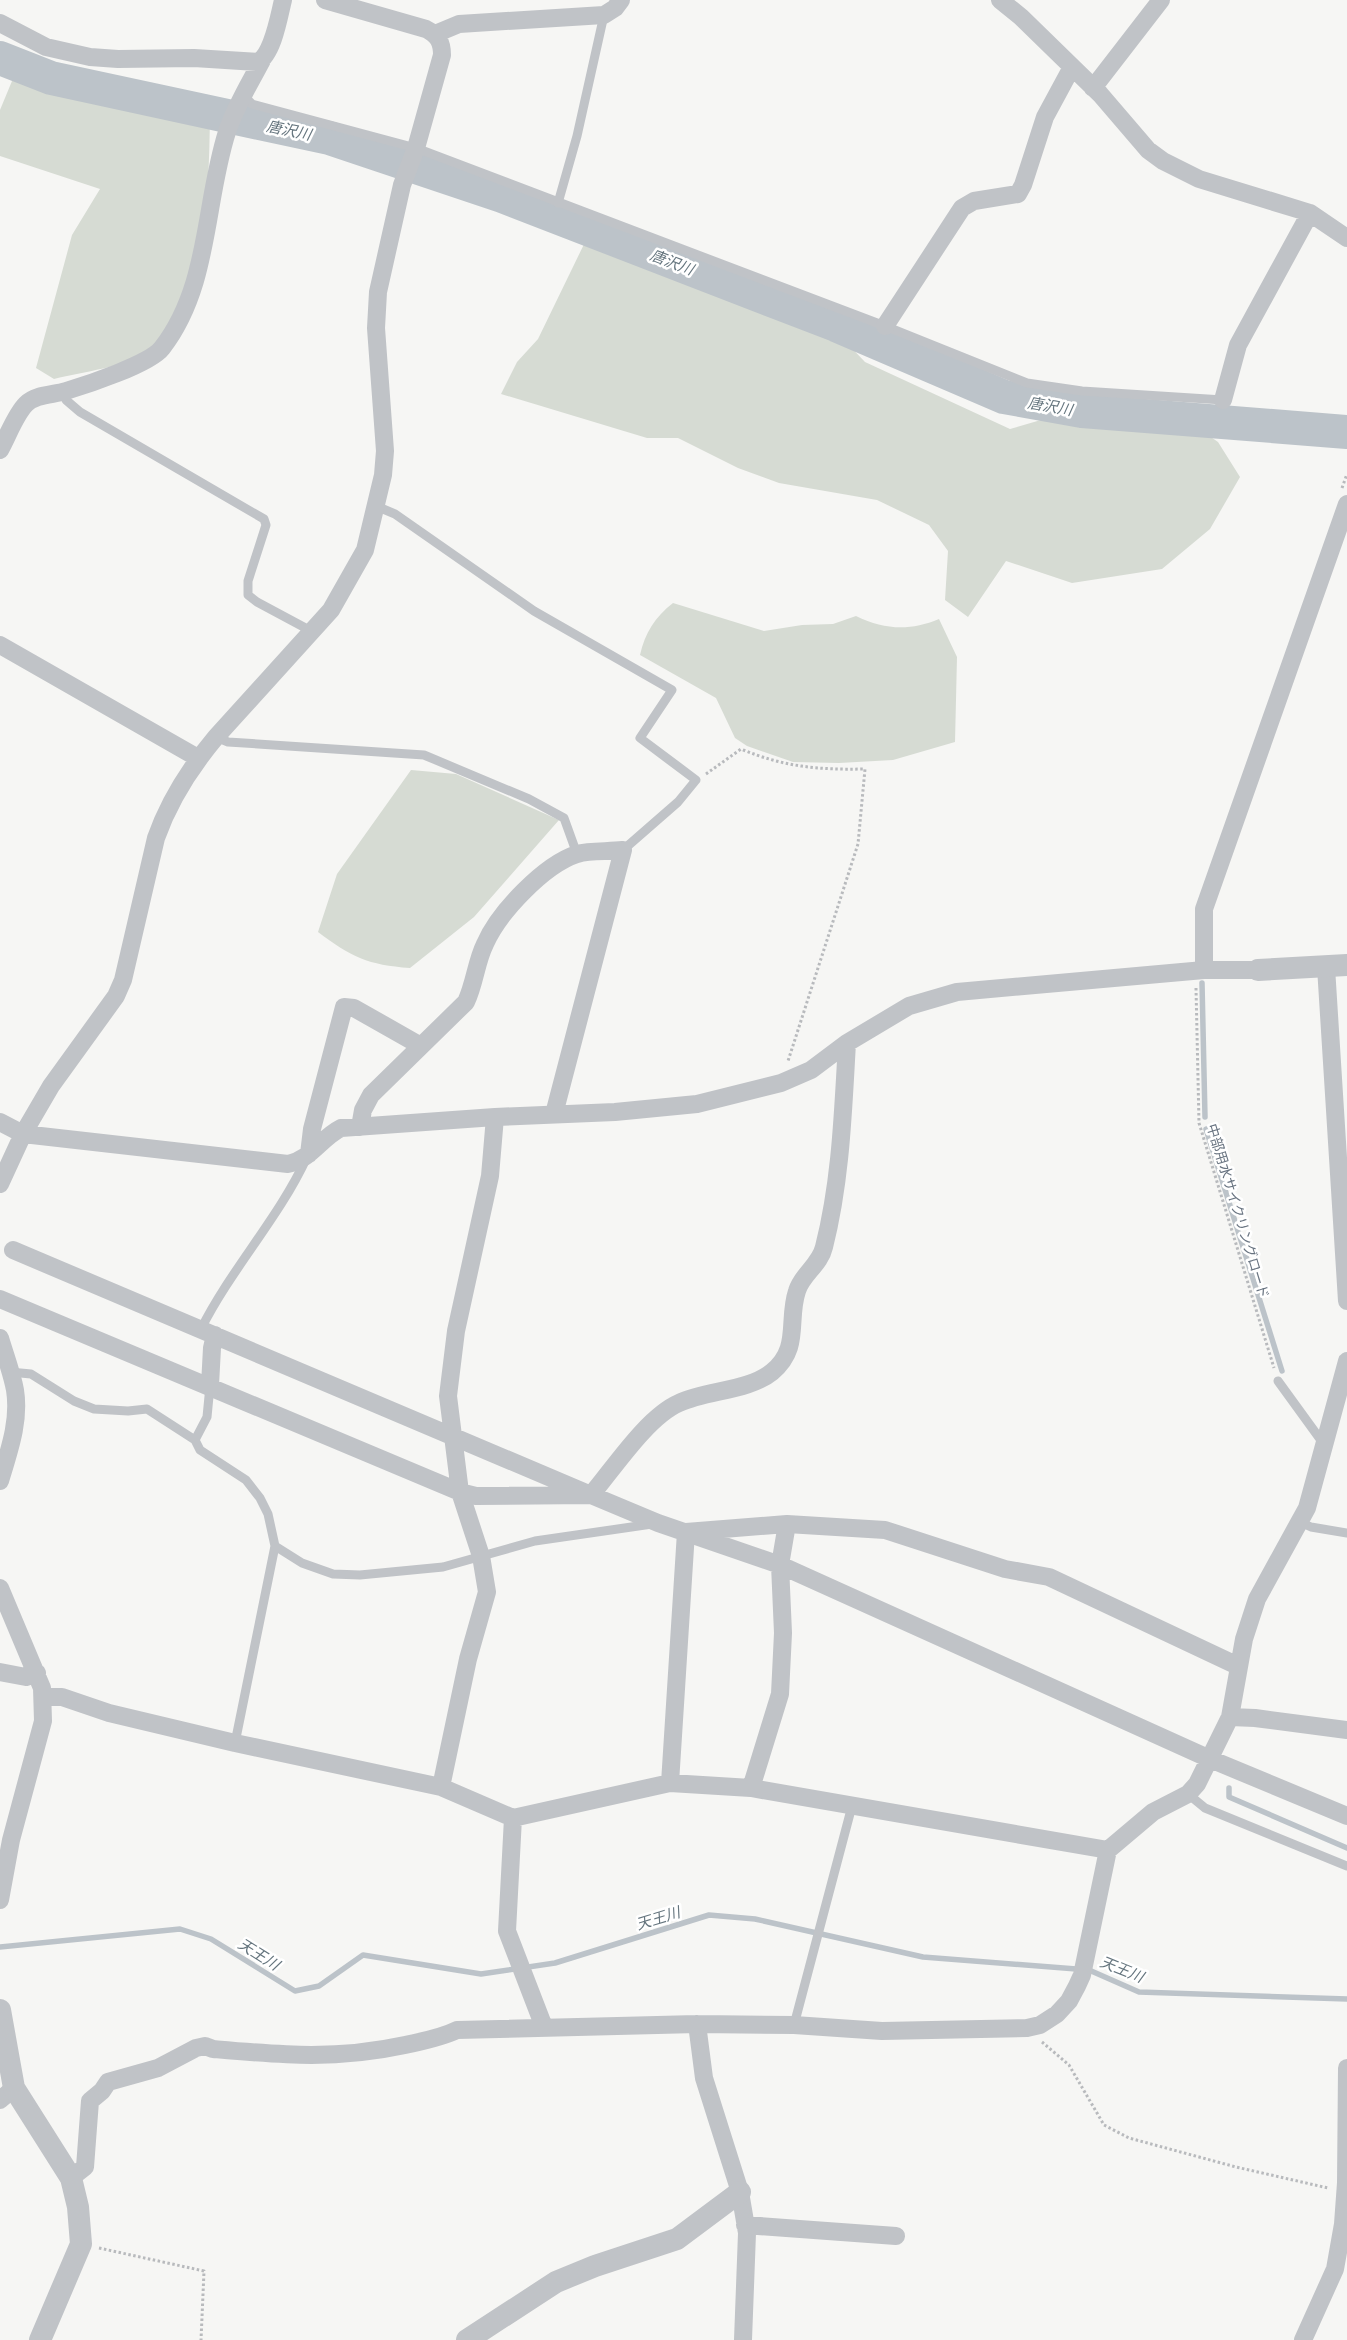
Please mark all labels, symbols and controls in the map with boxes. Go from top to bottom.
water label: 唐沢川 [265,115,315,145]
water label: 唐沢川 [647,244,699,281]
water label: 唐沢川 [1026,392,1076,421]
street label: 中部用水サイクリングロード [1202,1121,1274,1301]
water label: 天王川 [633,1901,684,1935]
water label: 天王川 [234,1933,285,1976]
water label: 天王川 [1097,1951,1149,1988]

